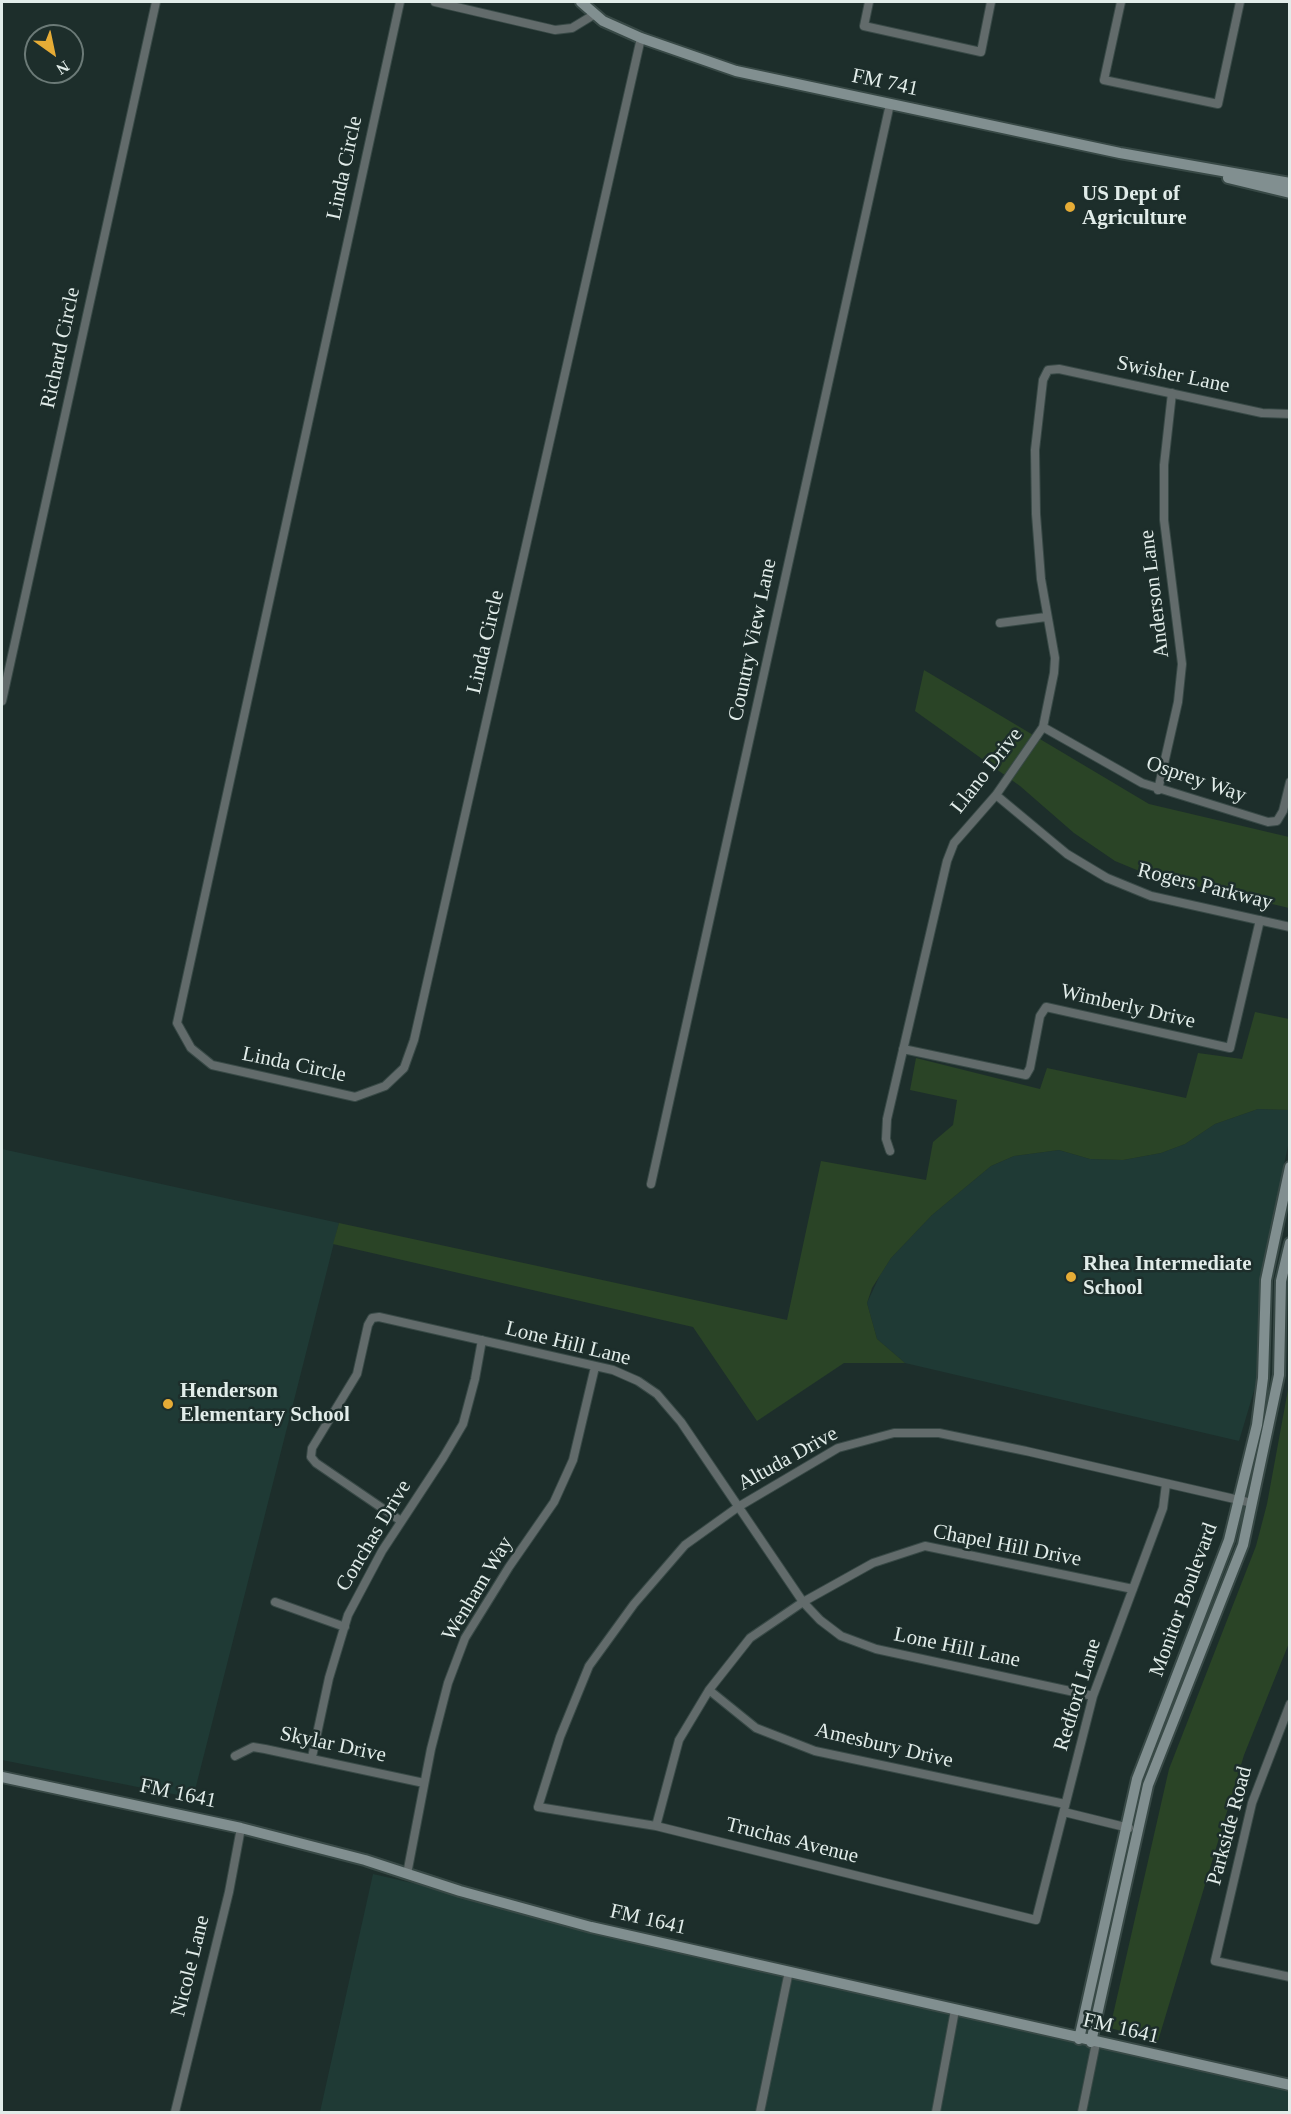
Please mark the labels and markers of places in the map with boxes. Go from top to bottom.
place label: US Dept of Agriculture [1082,182,1187,232]
marker: US Dept of Agriculture [1063,200,1077,214]
place label: Rhea Intermediate School [1083,1252,1252,1302]
marker: Rhea Intermediate School [1064,1270,1078,1284]
place label: Henderson Elementary School [180,1379,350,1429]
marker: Henderson Elementary School [161,1397,175,1411]

